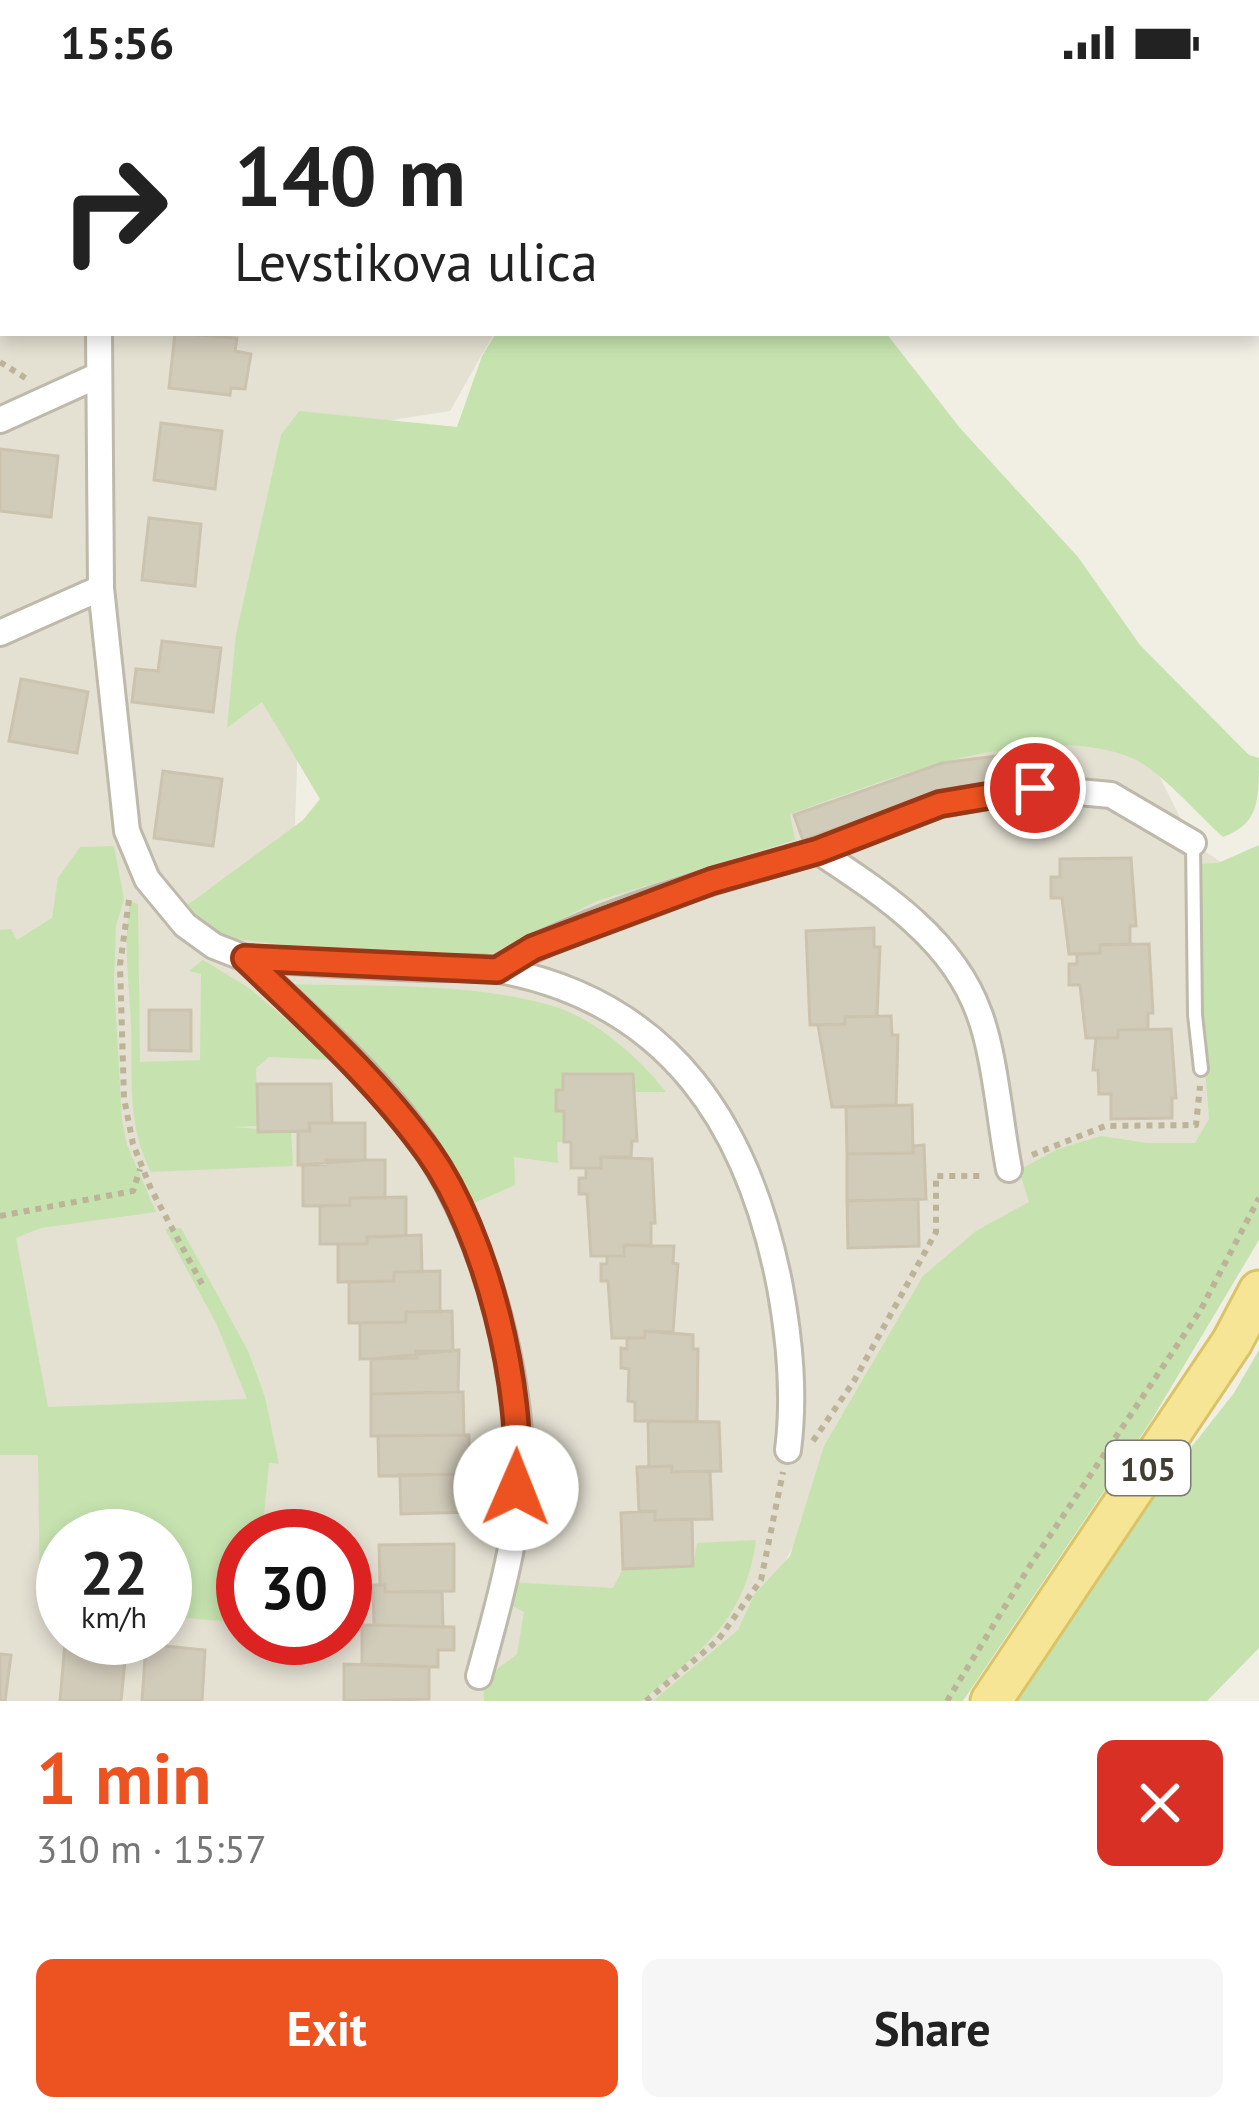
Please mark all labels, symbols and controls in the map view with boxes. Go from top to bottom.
text: 15:56 [60,13,174,71]
text: 140 m [234,120,466,229]
icon: right [36,132,192,288]
text: Levstikova ulica [234,226,598,296]
pin [984,737,1086,839]
icon: arrive [1002,755,1068,821]
position arrow [453,1425,579,1551]
road number: 105 [1106,1441,1190,1495]
speed limit sign: 30 [216,1509,372,1665]
text: 22 [80,1533,148,1611]
text: km/h [81,1597,147,1636]
text: 1 min [36,1731,212,1824]
button: close [1097,1740,1223,1866]
text: 310 m · 15:57 [36,1823,267,1874]
button: Exit [36,1959,618,2097]
button: Share [642,1959,1223,2097]

